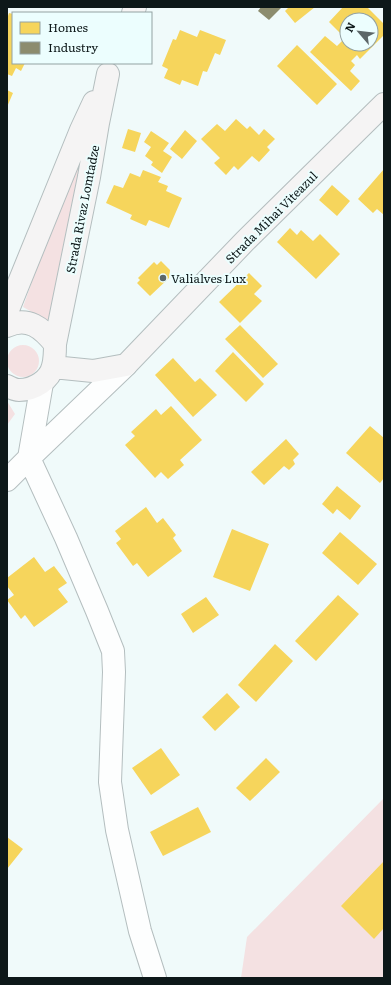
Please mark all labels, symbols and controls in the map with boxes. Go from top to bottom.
legend [12,12,152,64]
north arrow [339,12,379,52]
text: Homes [48,18,88,36]
text: N [340,19,359,35]
text: Industry [48,38,98,56]
street label: Strada Rivaz Lomtadze [61,143,103,275]
street label: Strada Mihai Viteazul [221,167,321,267]
place label: Valialves Lux [171,269,246,287]
marker: Valialves Lux [158,273,168,283]

